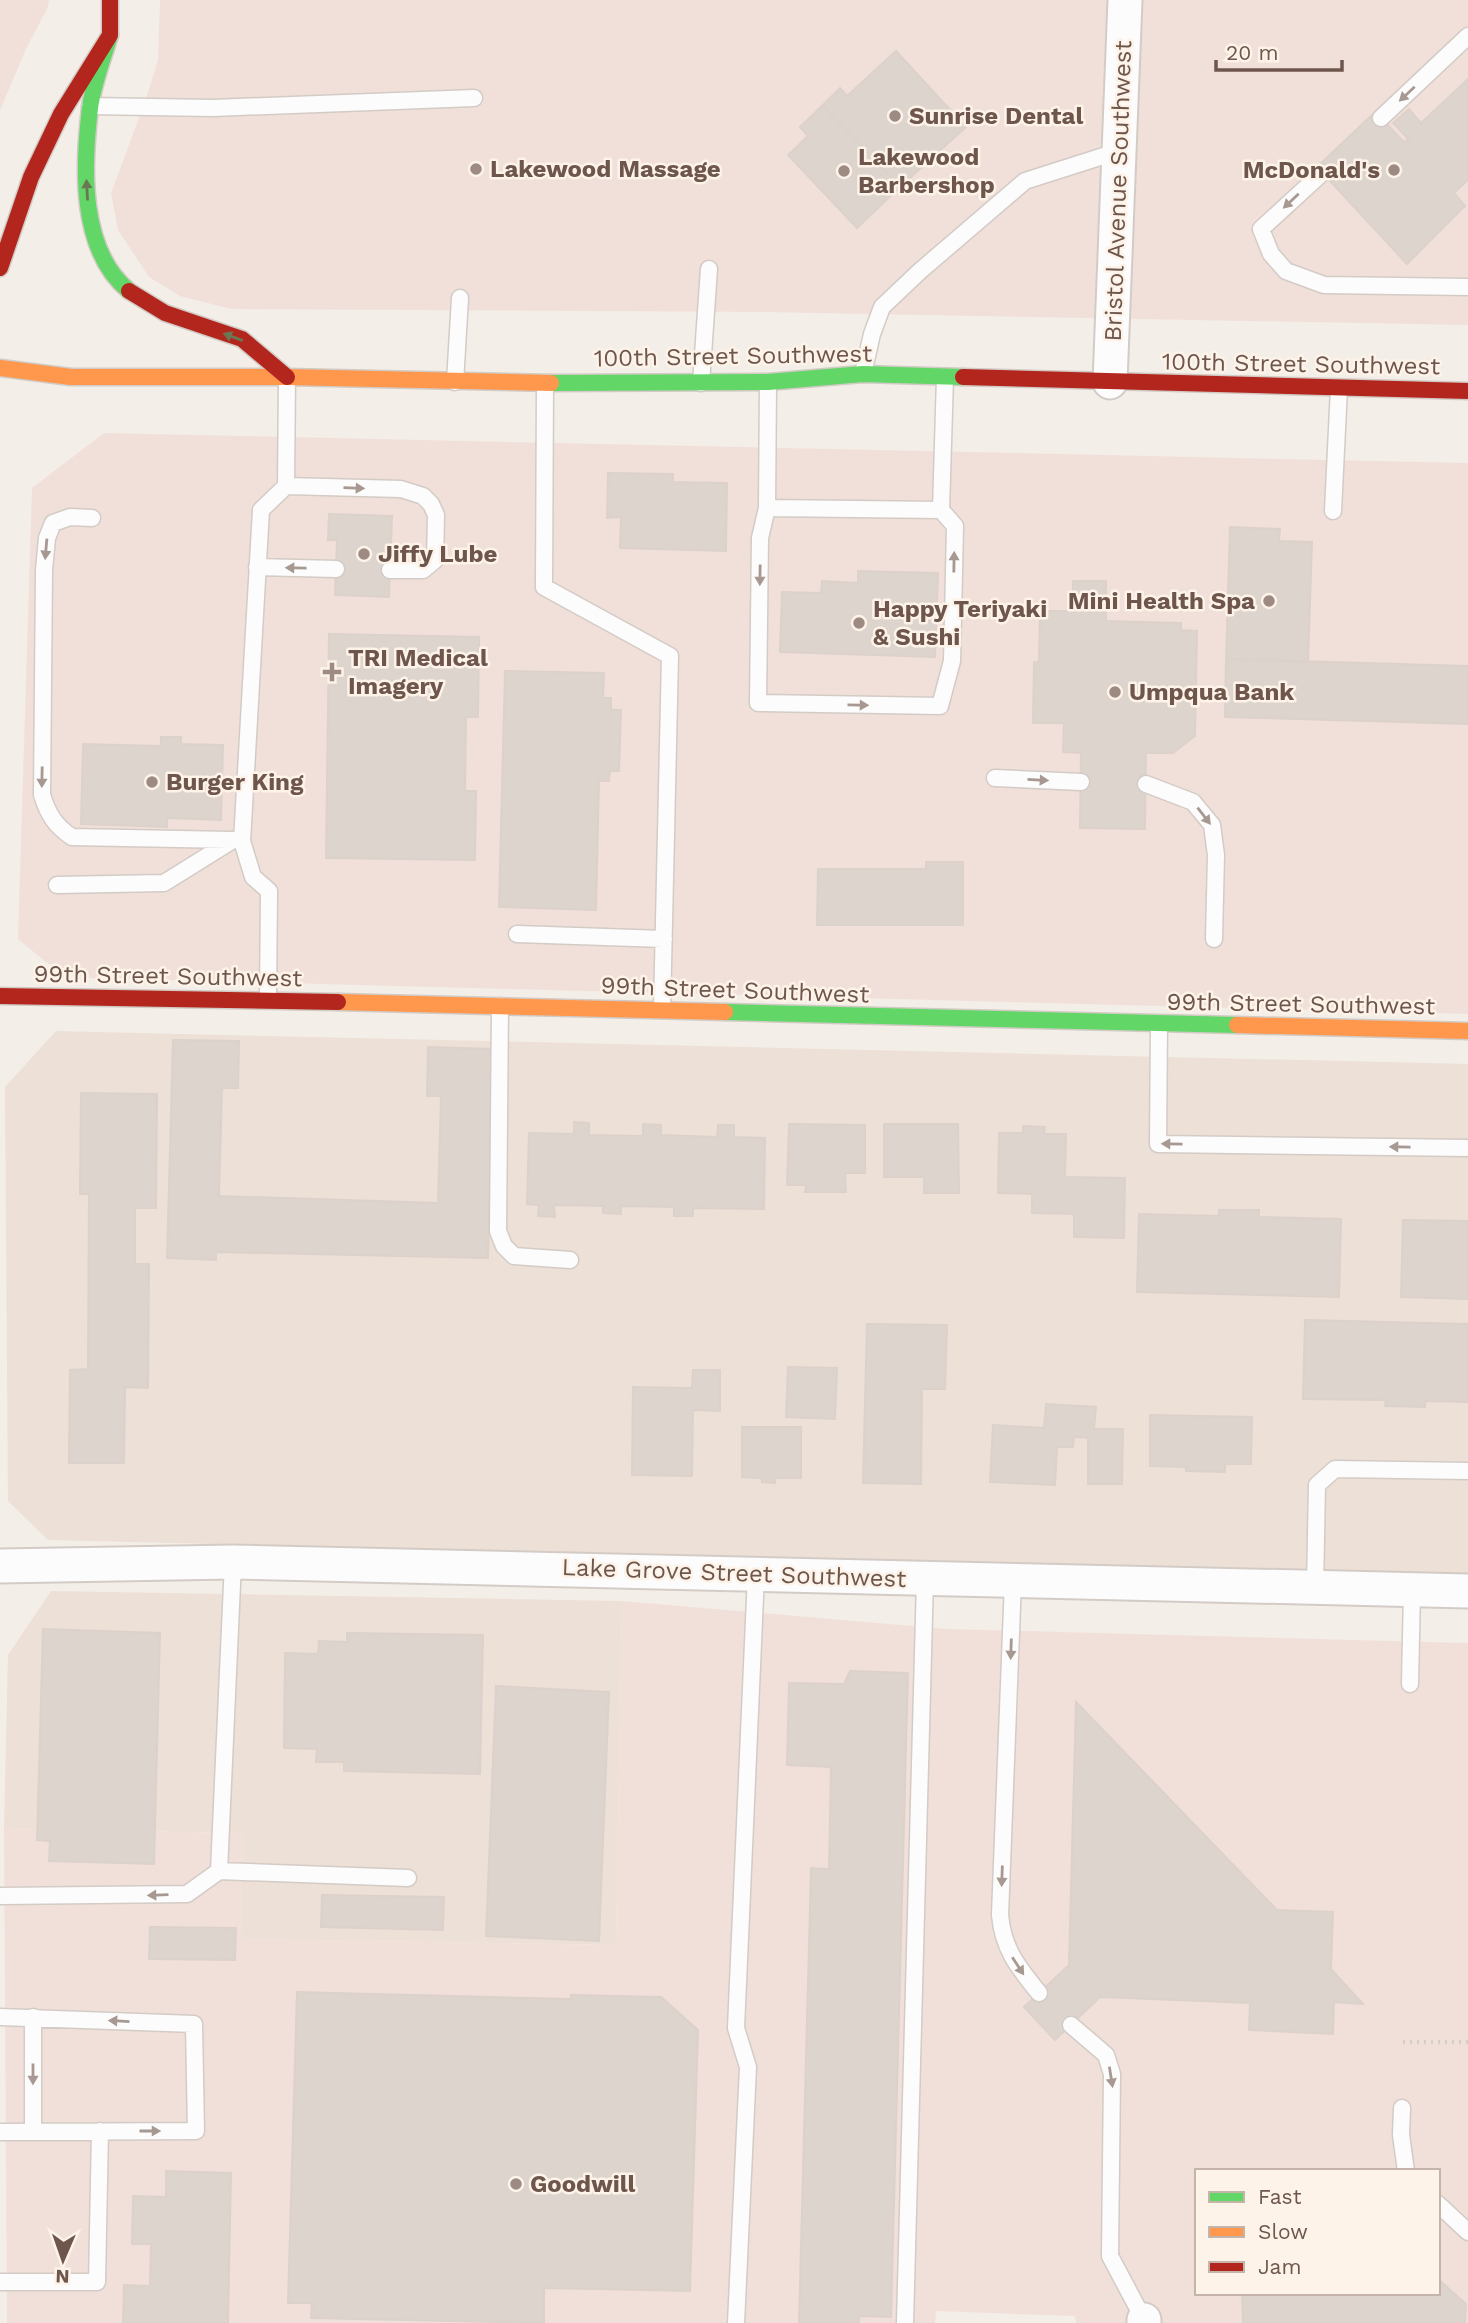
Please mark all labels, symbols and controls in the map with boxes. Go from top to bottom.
scale bar [1216,28,1342,72]
street label: Bristol Avenue Southwest [1099,40,1137,342]
text: 20 m [1226,40,1278,65]
one-way arrow [1399,85,1416,101]
place label: Sunrise Dental [909,102,1083,130]
marker: Sunrise Dental [887,108,903,124]
place label: Lakewood Barbershop [858,143,995,199]
place label: Lakewood Massage [490,155,721,183]
place label: McDonald's [1243,156,1380,184]
marker: Lakewood Massage [468,161,484,177]
marker: McDonald's [1386,162,1402,178]
marker: Lakewood Barbershop [836,163,852,179]
one-way arrow [81,179,92,201]
one-way arrow [1282,193,1300,209]
one-way arrow [222,331,243,342]
street label: 100th Street Southwest [594,340,872,372]
street label: 100th Street Southwest [1162,348,1440,380]
one-way arrow [343,482,365,494]
one-way arrow [40,539,51,561]
place label: Jiffy Lube [378,540,497,568]
marker: Jiffy Lube [356,546,372,562]
one-way arrow [948,551,960,573]
one-way arrow [285,562,307,574]
one-way arrow [754,565,765,587]
place label: Mini Health Spa [1068,587,1255,615]
marker: Mini Health Spa [1261,593,1277,609]
place label: Happy Teriyaki & Sushi [873,595,1047,651]
marker: Happy Teriyaki & Sushi [851,615,867,631]
place label: TRI Medical Imagery [348,644,488,700]
marker: TRI Medical Imagery [322,662,342,682]
place label: Umpqua Bank [1129,678,1294,706]
marker: Umpqua Bank [1107,684,1123,700]
one-way arrow [847,699,869,710]
one-way arrow [36,766,48,788]
place label: Burger King [166,768,304,796]
marker: Burger King [144,774,160,790]
one-way arrow [1027,774,1049,785]
one-way arrow [1196,807,1211,824]
street label: 99th Street Southwest [33,960,303,992]
street label: 99th Street Southwest [600,971,870,1009]
street label: 99th Street Southwest [1166,988,1436,1020]
one-way arrow [1161,1138,1183,1150]
one-way arrow [1389,1141,1411,1153]
street label: Lake Grove Street Southwest [561,1553,907,1593]
one-way arrow [1005,1638,1016,1660]
one-way arrow [996,1866,1007,1888]
one-way arrow [147,1889,169,1900]
one-way arrow [1011,1956,1024,1975]
one-way arrow [108,2015,130,2026]
one-way arrow [27,2064,39,2086]
one-way arrow [1106,2066,1117,2088]
one-way arrow [139,2125,161,2137]
legend [1195,2169,1440,2295]
place label: Goodwill [530,2170,636,2198]
marker: Goodwill [508,2176,524,2192]
text: Fast [1258,2184,1302,2209]
text: Slow [1258,2219,1308,2244]
north arrow [28,2225,98,2295]
text: Jam [1258,2254,1301,2279]
text: N [55,2265,70,2288]

